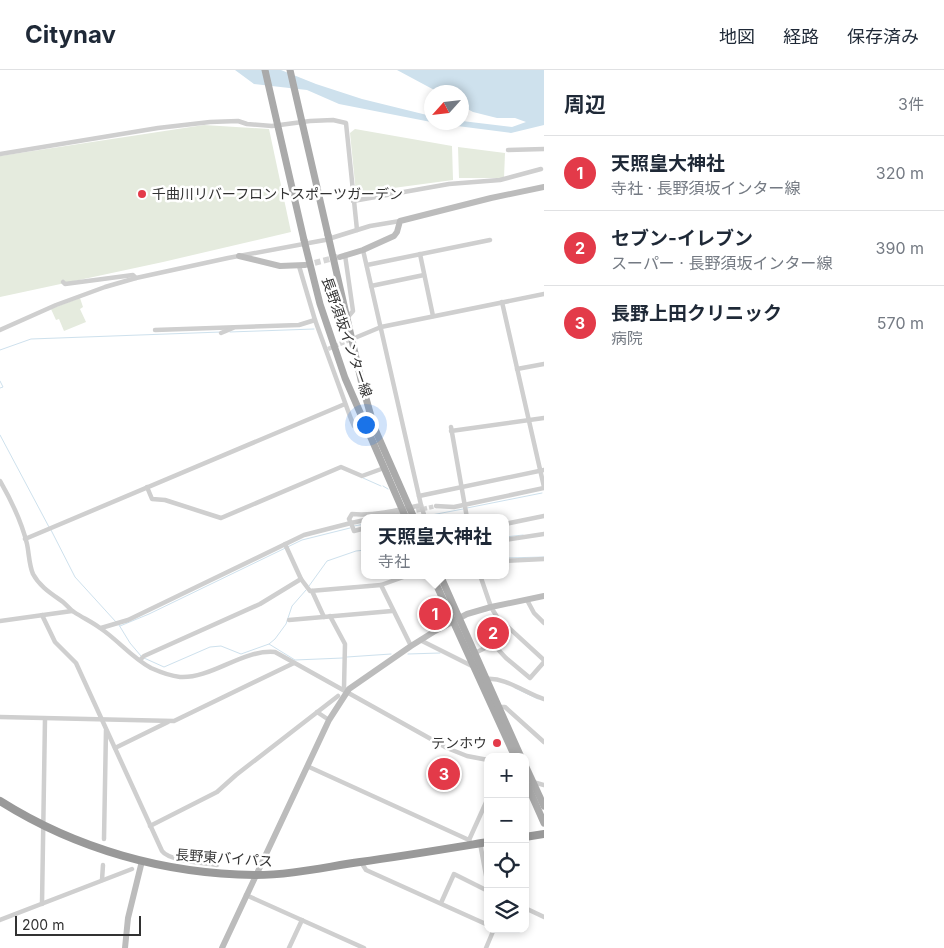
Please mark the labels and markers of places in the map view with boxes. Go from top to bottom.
place label: 千曲川リバーフロントスポーツガーデン [152,185,403,202]
marker: 千曲川リバーフロントスポーツガーデン [136,188,148,200]
pin: 1 [419,595,451,633]
pin: 2 [477,614,509,652]
place label: テンホウ [431,734,487,751]
marker: テンホウ [491,737,503,749]
pin: 3 [428,755,460,793]

